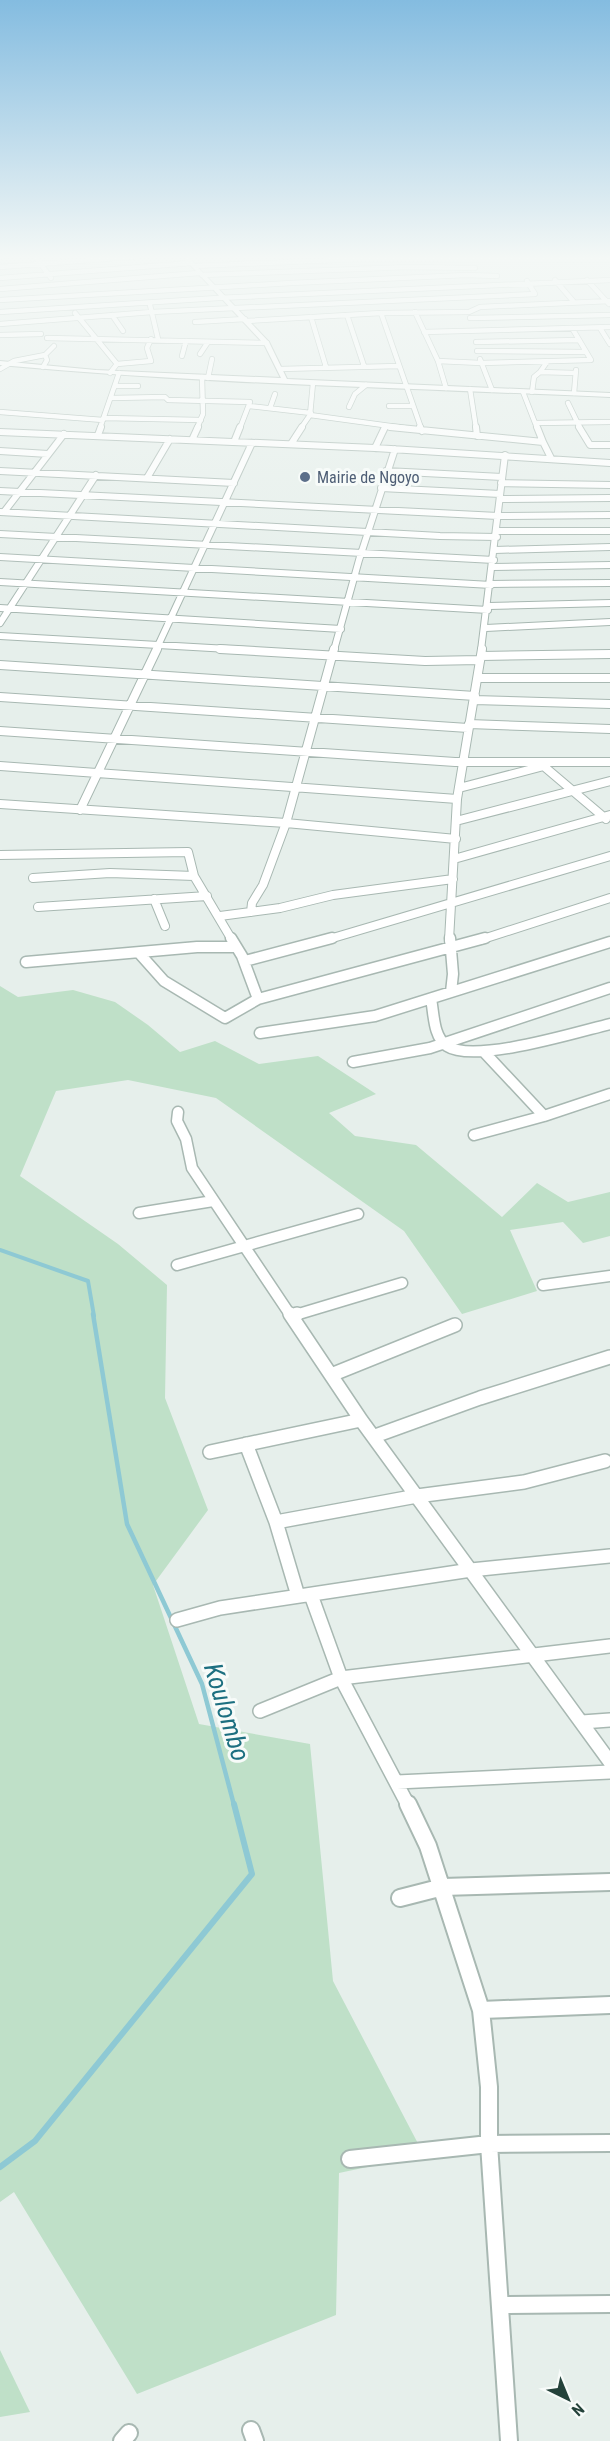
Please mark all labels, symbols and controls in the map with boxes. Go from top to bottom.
place label: Mairie de Ngoyo [317,468,420,487]
marker: Mairie de Ngoyo [298,470,312,484]
water label: Koulombo [198,1659,256,1765]
north arrow [538,2369,598,2429]
text: N [568,2399,588,2420]

